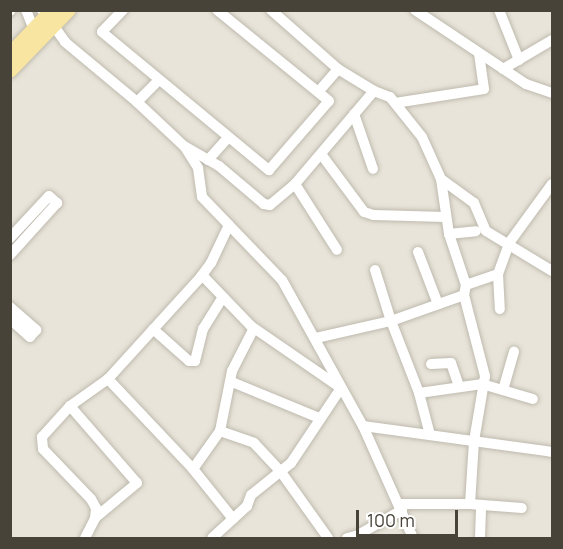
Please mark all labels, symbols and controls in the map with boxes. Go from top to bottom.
scale bar [359,498,461,536]
text: 100 m [367,508,415,532]

